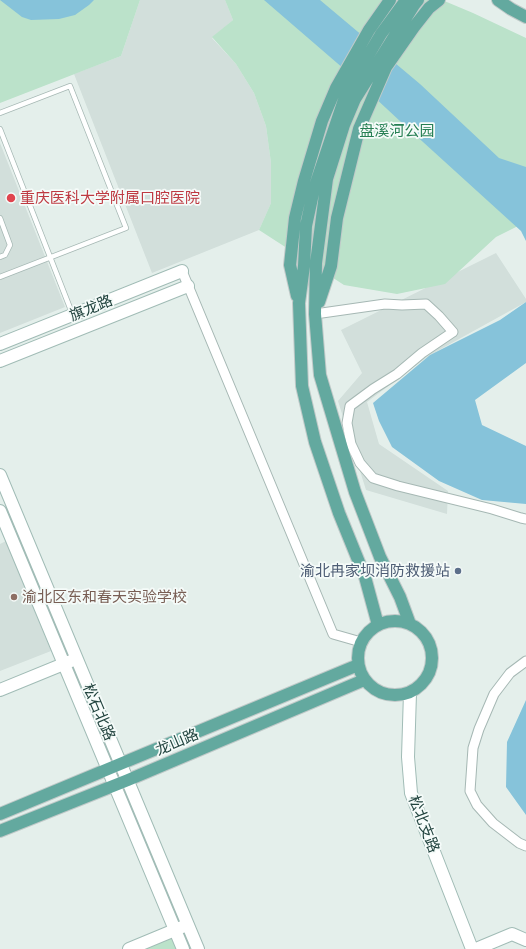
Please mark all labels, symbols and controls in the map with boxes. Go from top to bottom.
park label: 盘溪河公园 [360,122,434,140]
place label: 重庆医科大学附属口腔医院 [20,189,200,207]
marker: 重庆医科大学附属口腔医院 [5,192,17,204]
street label: 旗龙路 [67,291,115,325]
place label: 渝北冉家坝消防救援站 [300,562,450,580]
marker: 渝北冉家坝消防救援站 [453,566,463,576]
place label: 渝北区东和春天实验学校 [22,588,187,606]
marker: 渝北区东和春天实验学校 [9,592,19,602]
street label: 松石北路 [79,681,119,743]
street label: 龙山路 [153,725,201,759]
street label: 松北支路 [405,793,443,855]

